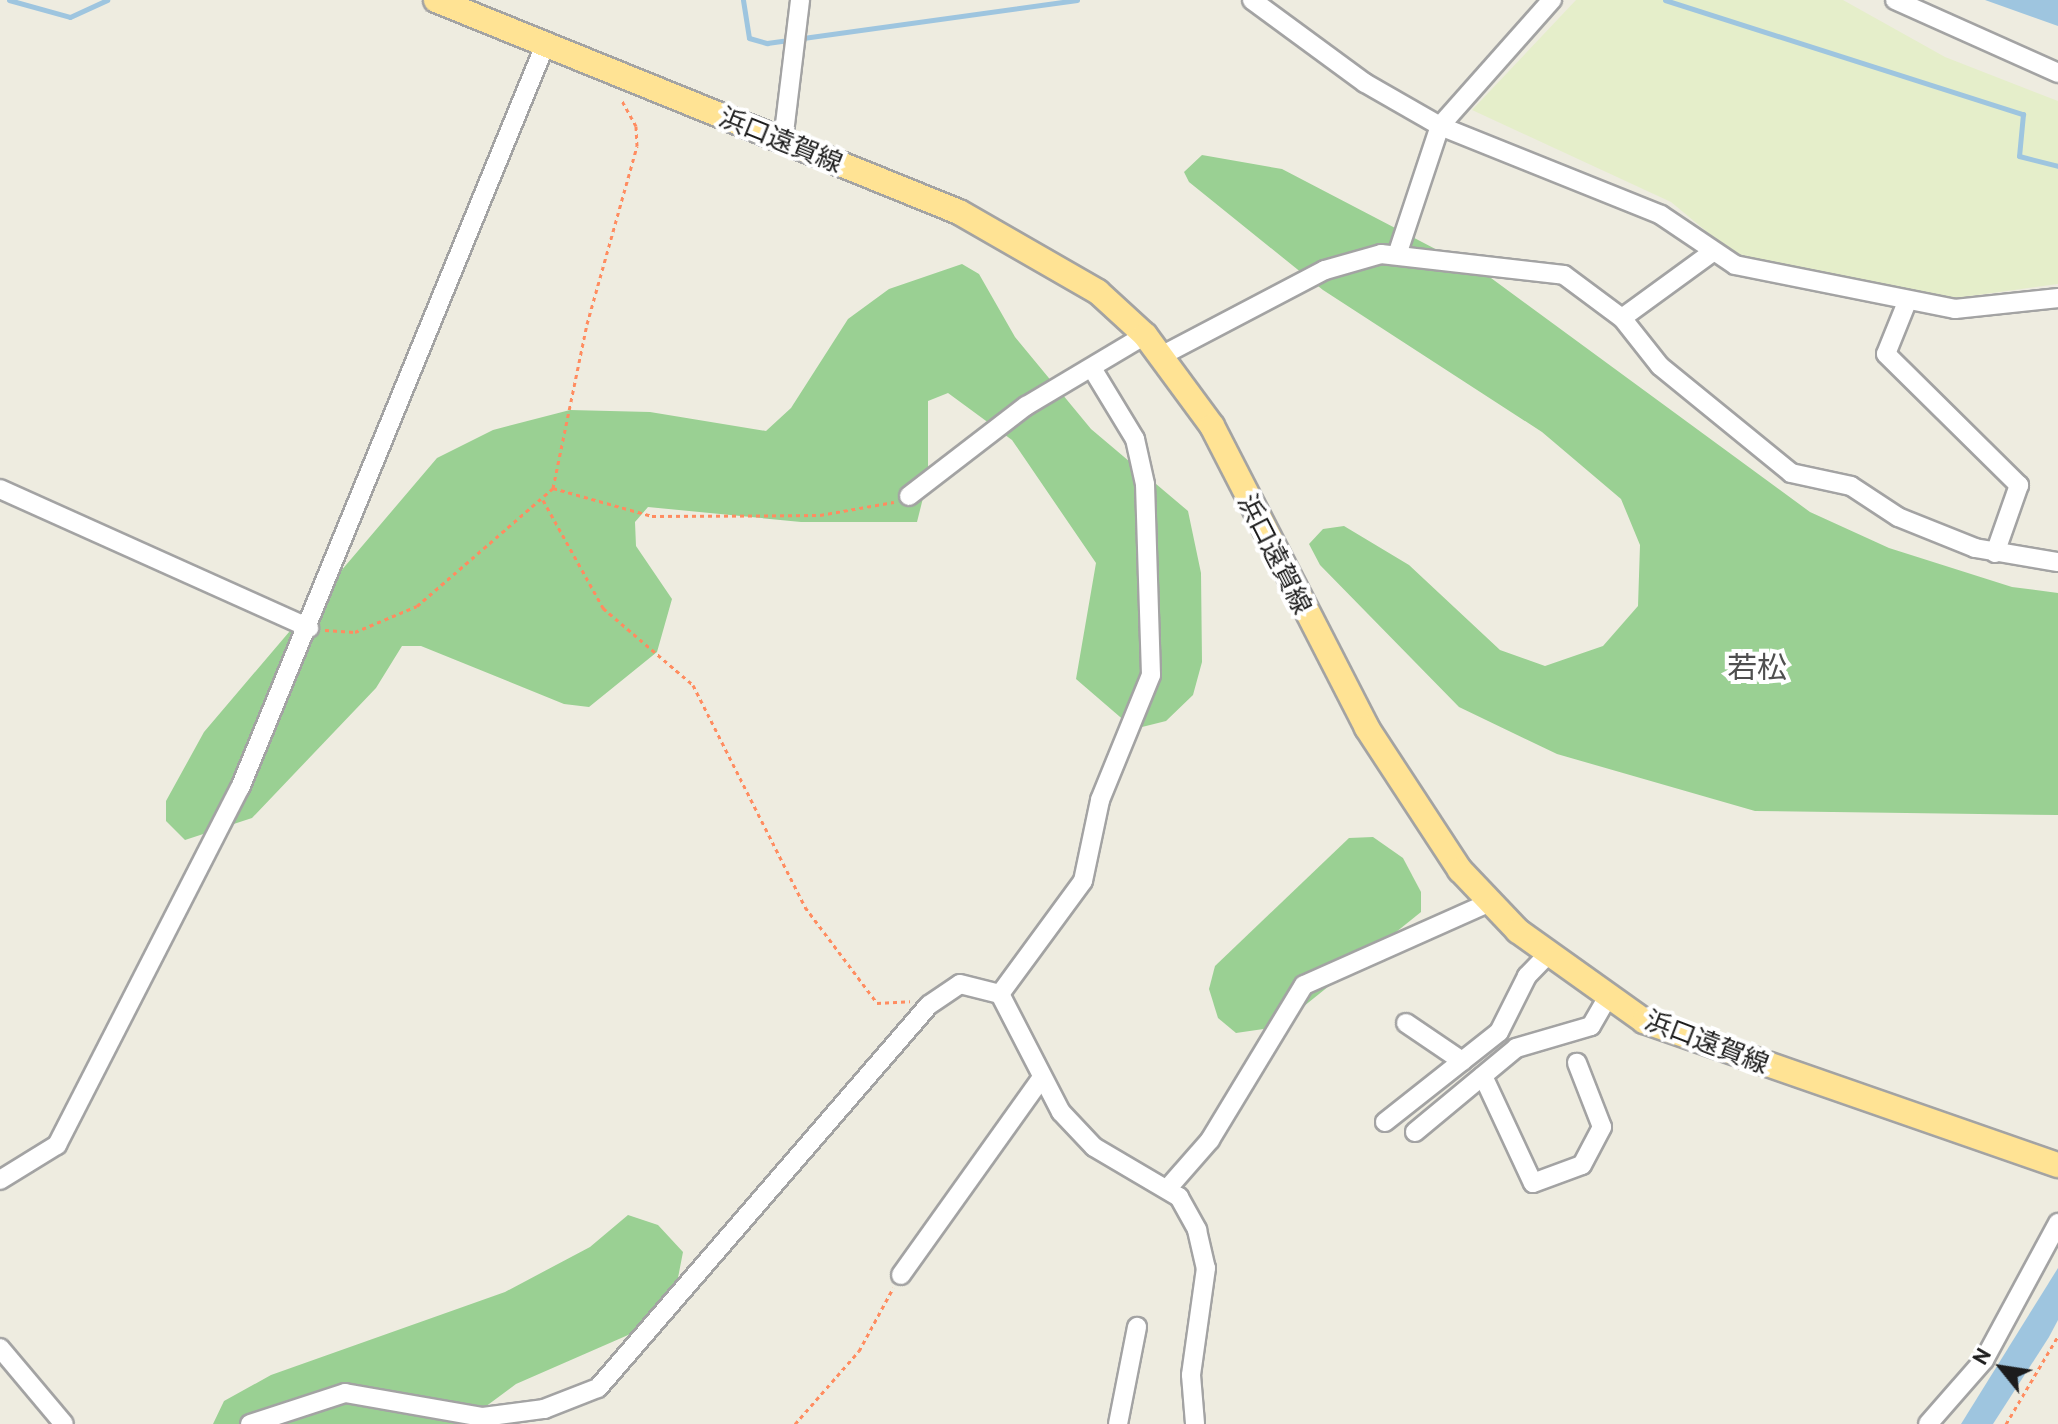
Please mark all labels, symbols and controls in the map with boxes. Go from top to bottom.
street label: 浜口遠賀線 [715,101,847,179]
street label: 浜口遠賀線 [1232,489,1318,619]
district label: 若松 [1727,649,1787,685]
street label: 浜口遠賀線 [1641,1004,1773,1080]
north arrow [1962,1328,2042,1408]
text: N [1965,1343,1997,1369]

